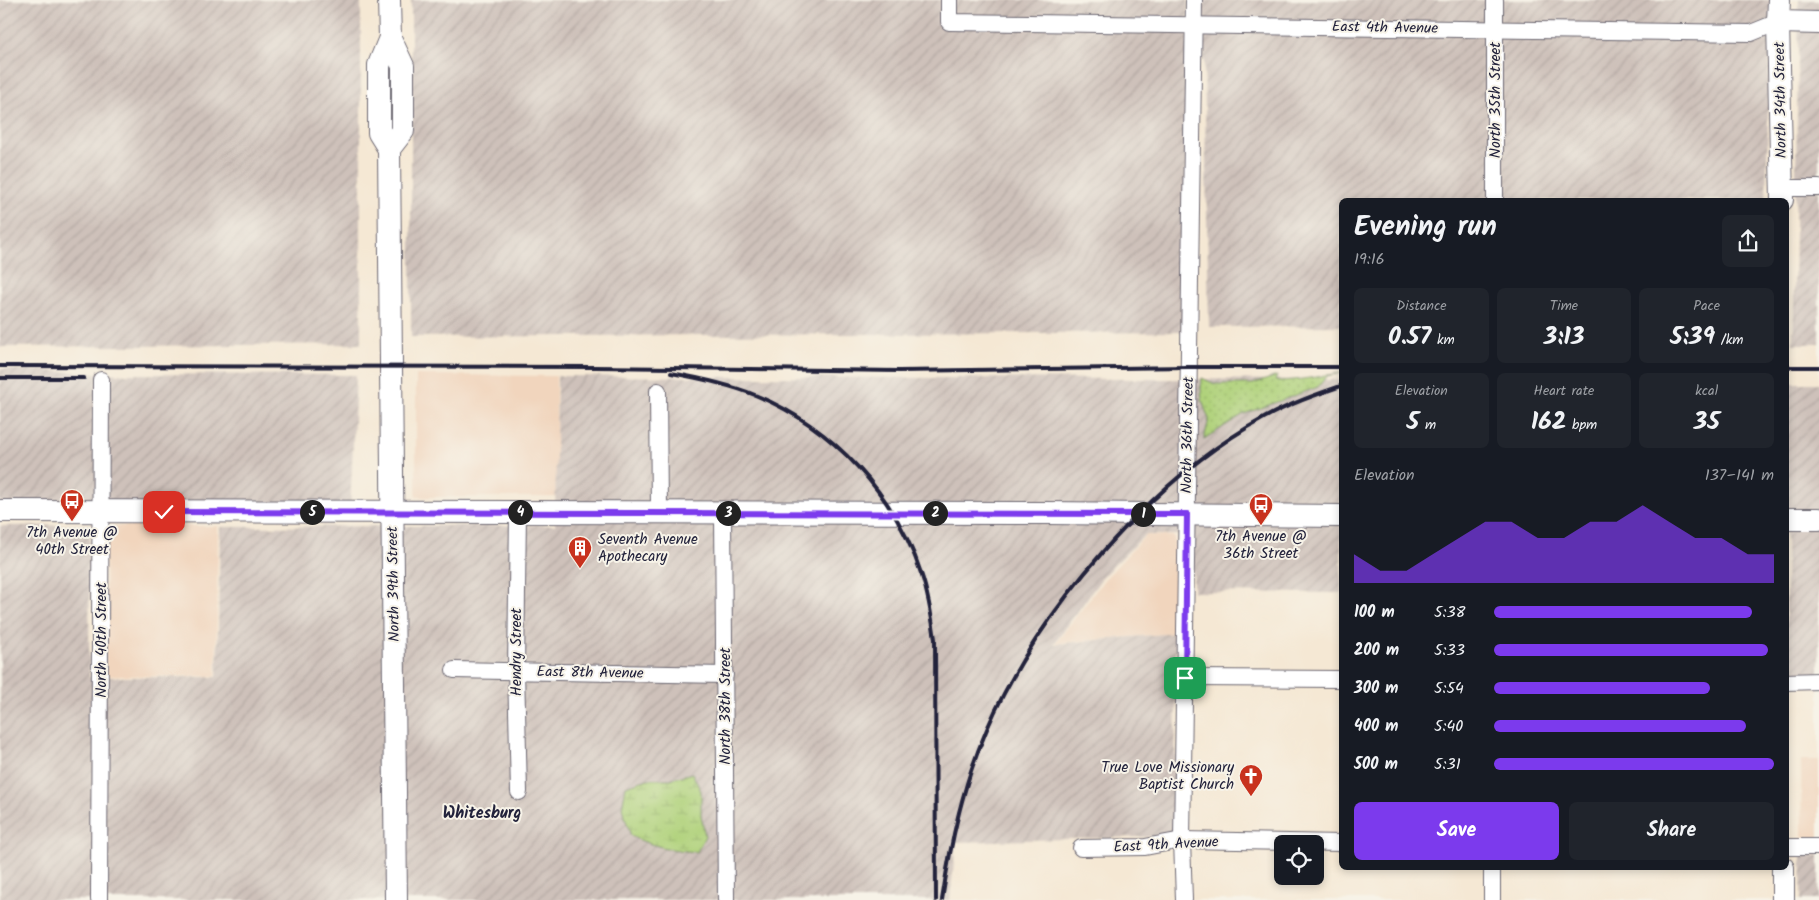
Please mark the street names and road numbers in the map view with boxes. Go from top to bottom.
street label: East 4th Avenue [1332,15,1439,41]
street label: North 34th Street [1768,41,1794,158]
street label: North 35th Street [1484,42,1508,158]
street label: North 36th Street [1175,376,1201,494]
street label: North 39th Street [381,526,407,642]
street label: North 40th Street [90,582,114,698]
street label: Hendry Street [505,608,529,696]
street label: North 38th Street [714,647,738,765]
street label: East 8th Avenue [536,660,644,686]
street label: East 9th Avenue [1113,830,1220,860]

